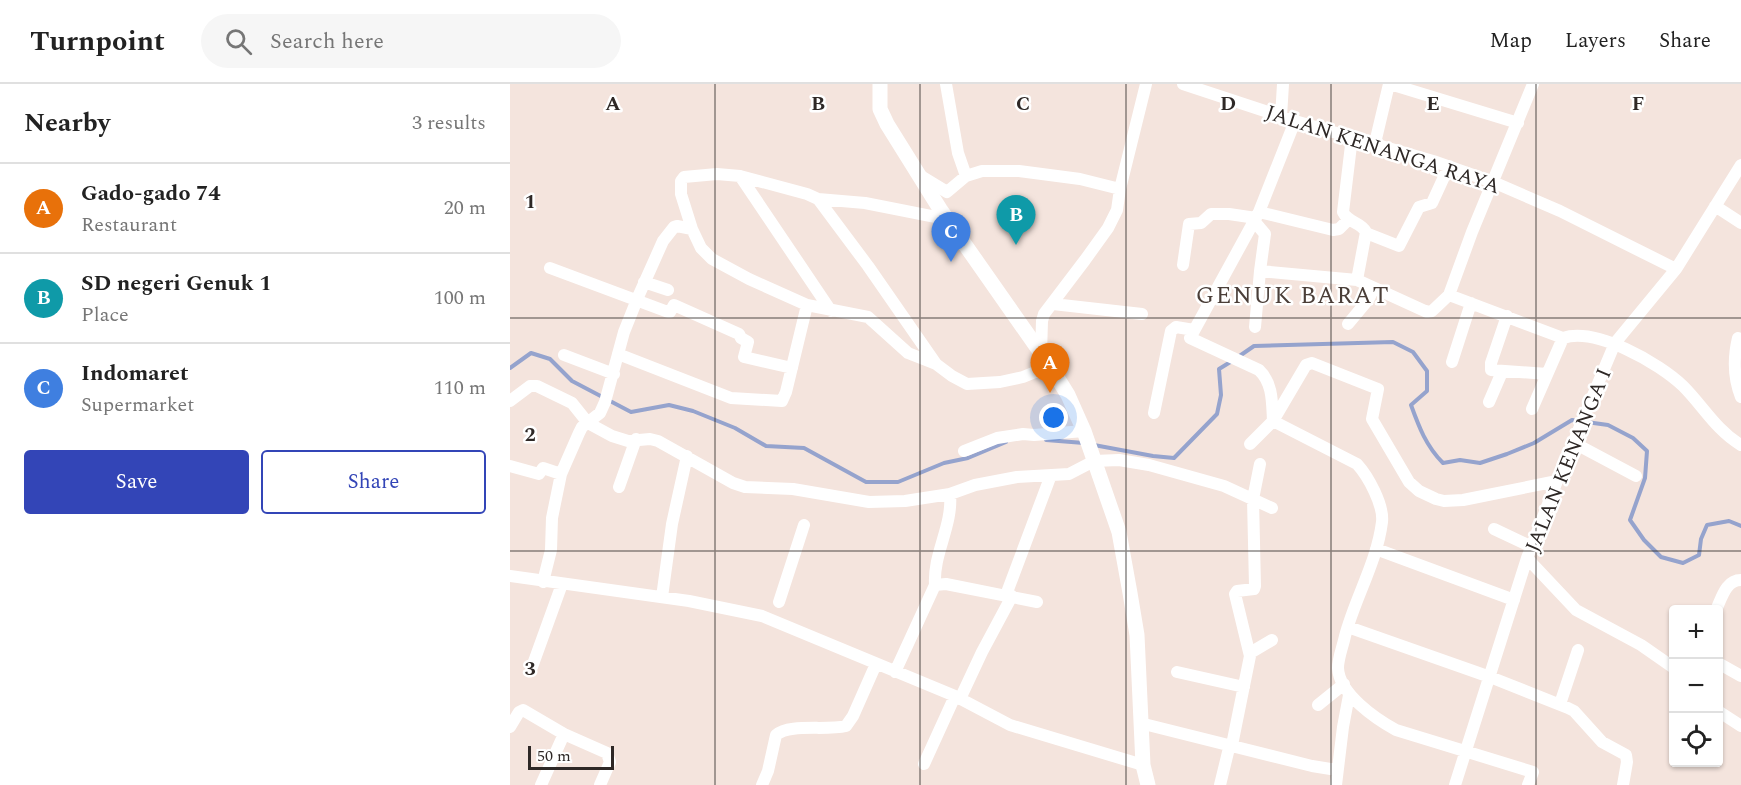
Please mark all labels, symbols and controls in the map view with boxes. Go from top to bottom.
search box [201,14,621,68]
text: Turnpoint [30,20,165,63]
icon: search [222,25,255,58]
text: Search here [270,25,384,58]
text: Map [1490,25,1532,57]
text: Layers [1565,25,1626,57]
text: Share [1659,25,1711,57]
text: A [605,89,621,119]
text: B [811,89,825,119]
text: C [1016,89,1030,119]
text: D [1220,89,1236,119]
text: F [1632,89,1644,119]
street label: JALAN KENANGA RAYA [1263,99,1503,199]
text: Nearby [24,103,110,143]
text: 3 results [412,108,486,138]
text: Gado-gado 74 [81,177,221,210]
text: 1 [524,187,536,217]
text: A [36,193,51,223]
text: 20 m [444,193,486,223]
pin: B [996,196,1036,245]
text: Restaurant [81,210,177,240]
pin: C [932,212,970,262]
text: SD negeri Genuk 1 [81,267,272,300]
district label: GENUK BARAT [1196,278,1390,314]
text: B [36,283,51,313]
text: 100 m [434,283,486,313]
text: Place [81,300,129,330]
pin: A [1030,344,1070,393]
text: Indomaret [81,357,188,390]
street label: JALAN KENANGA I [1517,363,1620,557]
text: C [36,373,51,403]
text: 110 m [434,373,486,403]
text: Supermarket [81,390,194,420]
your location [1039,403,1068,432]
text: 2 [524,420,536,450]
button: Save [24,450,249,514]
button: Share [261,450,486,514]
map controls [1669,605,1723,767]
button: + [1669,605,1723,659]
text: 3 [524,654,536,684]
button: − [1669,659,1723,713]
button: locate [1669,713,1723,767]
scale bar [528,743,614,770]
text: 50 m [537,744,571,768]

